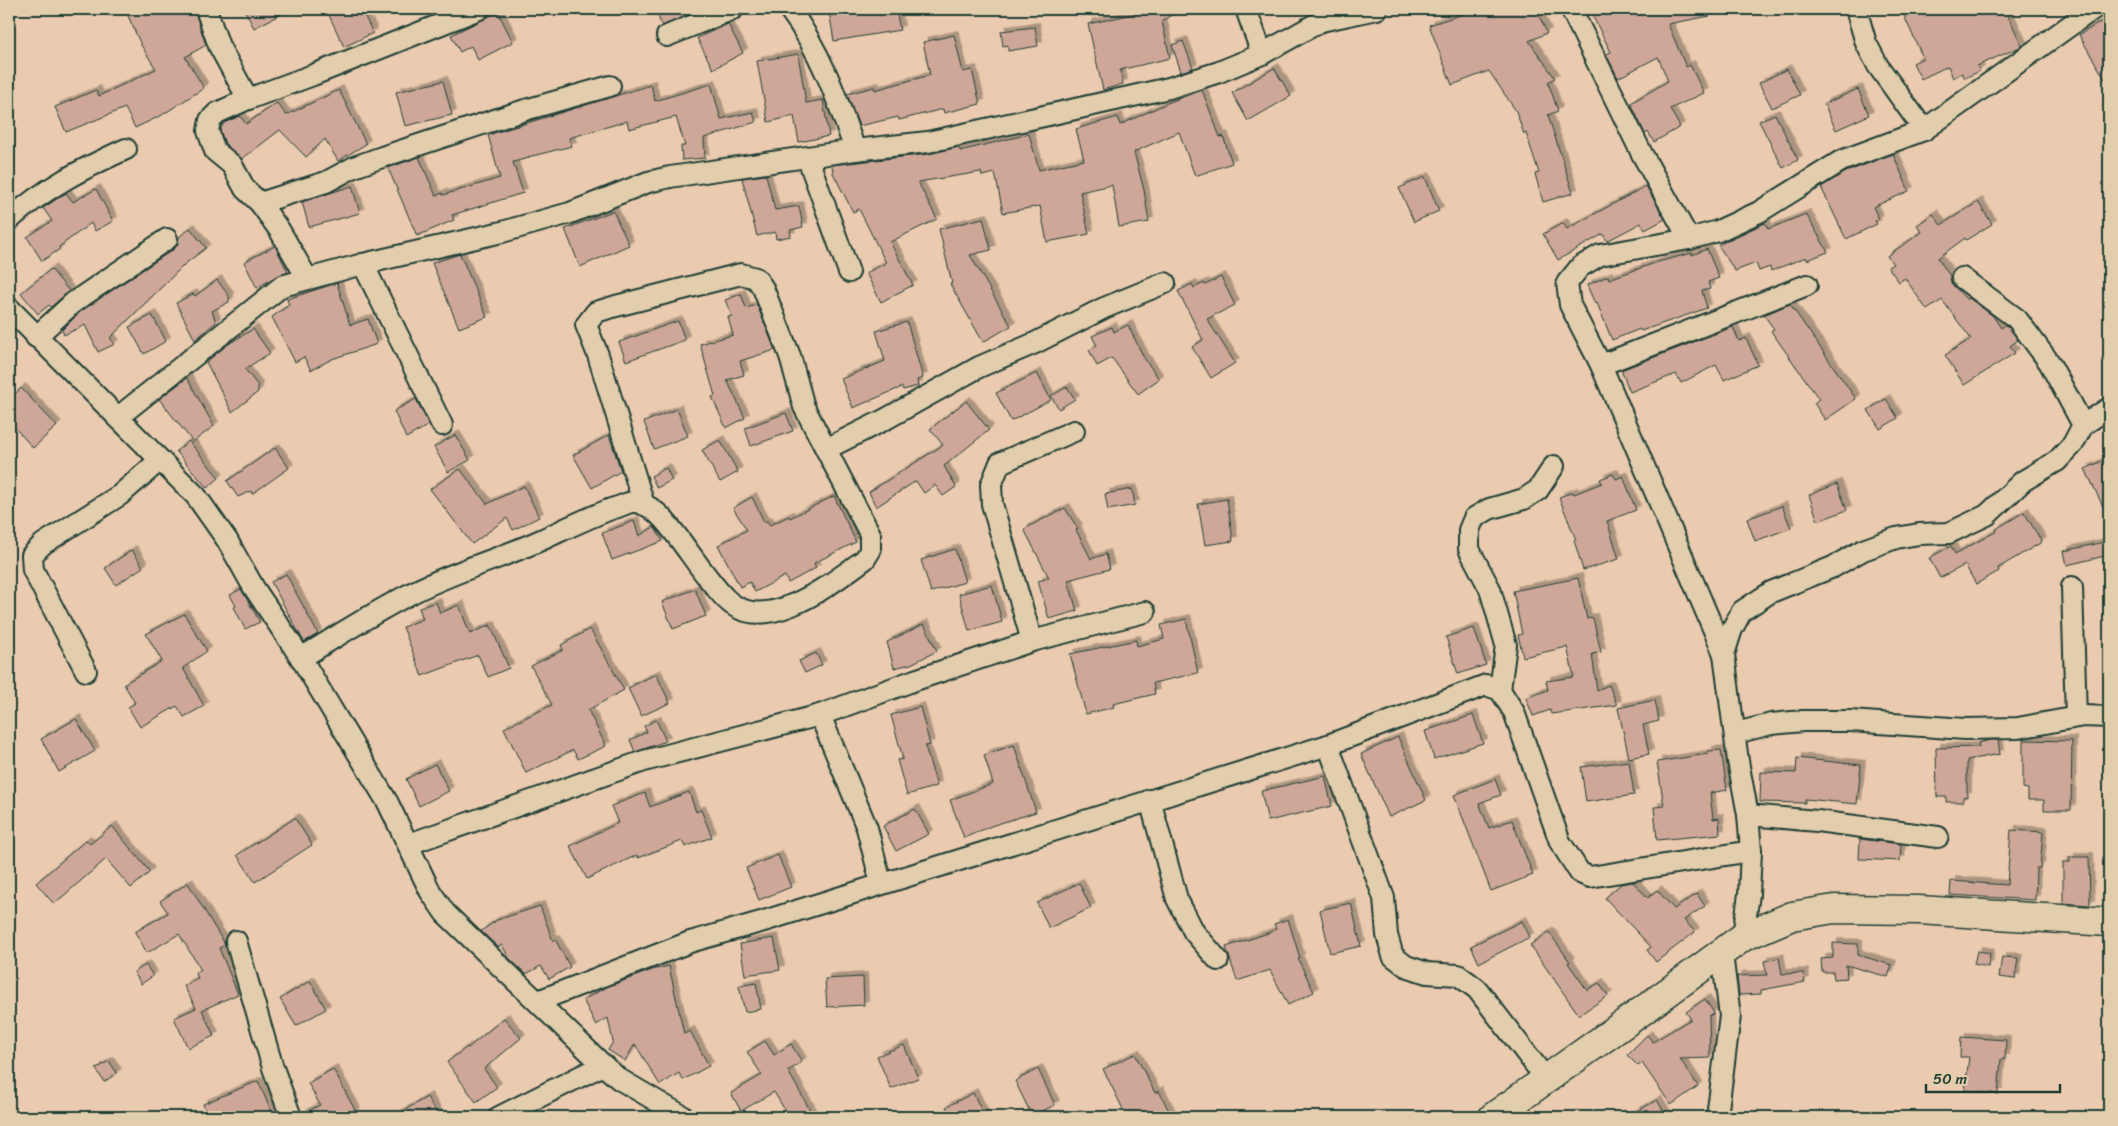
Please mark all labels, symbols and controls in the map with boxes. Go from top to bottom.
scale bar [1926,1061,2059,1093]
text: 50 m [1933,1066,1968,1092]

